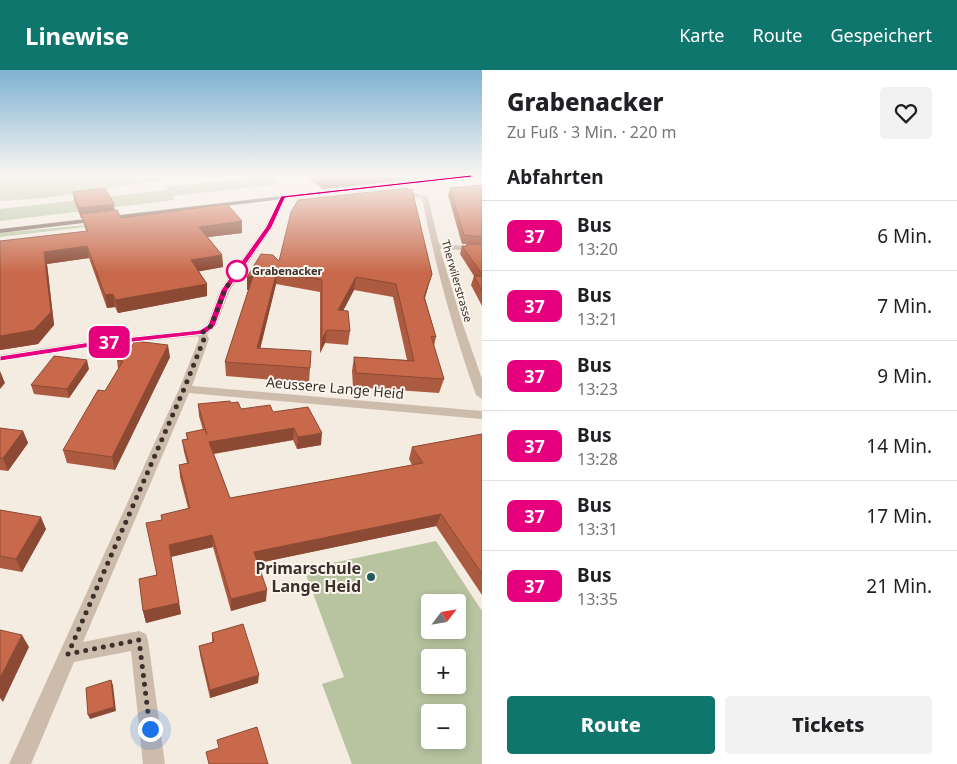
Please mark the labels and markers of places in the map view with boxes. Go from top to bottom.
marker: Grabenacker [226,260,248,282]
place label: Grabenacker [252,263,323,278]
place label: Primarschule Lange Heid [255,557,361,597]
marker: Primarschule Lange Heid [365,571,377,583]

